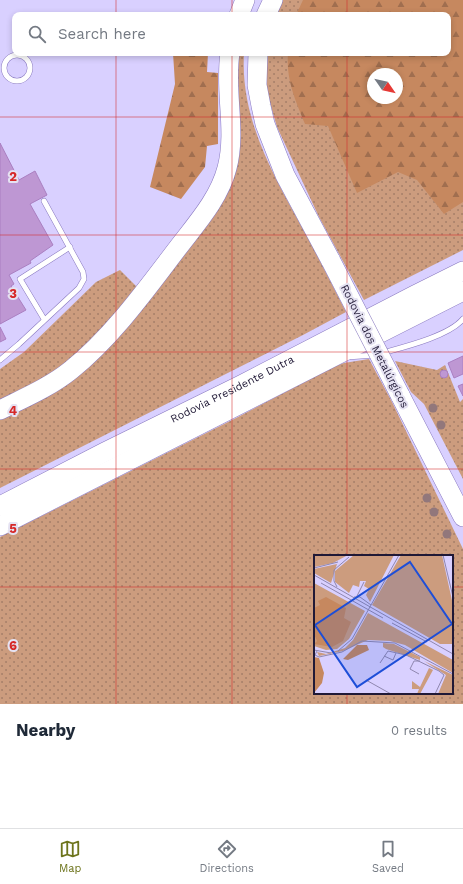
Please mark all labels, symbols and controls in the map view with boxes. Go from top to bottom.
search box [12,12,451,56]
icon: search [26,23,48,45]
text: Search here [58,25,146,43]
north arrow [367,68,403,104]
text: 2 [9,169,17,184]
street label: Rodovia dos Metalúrgicos [338,282,411,410]
text: 3 [9,286,17,301]
street label: Rodovia Presidente Dutra [168,353,296,426]
text: 4 [9,403,18,418]
text: 5 [9,521,17,536]
inset map [314,555,453,694]
text: 6 [9,638,17,653]
text: Nearby [16,720,75,740]
text: 0 results [391,723,447,738]
tab: Map [59,838,81,875]
tab: Directions [200,838,254,875]
tab: Saved [372,838,404,875]

